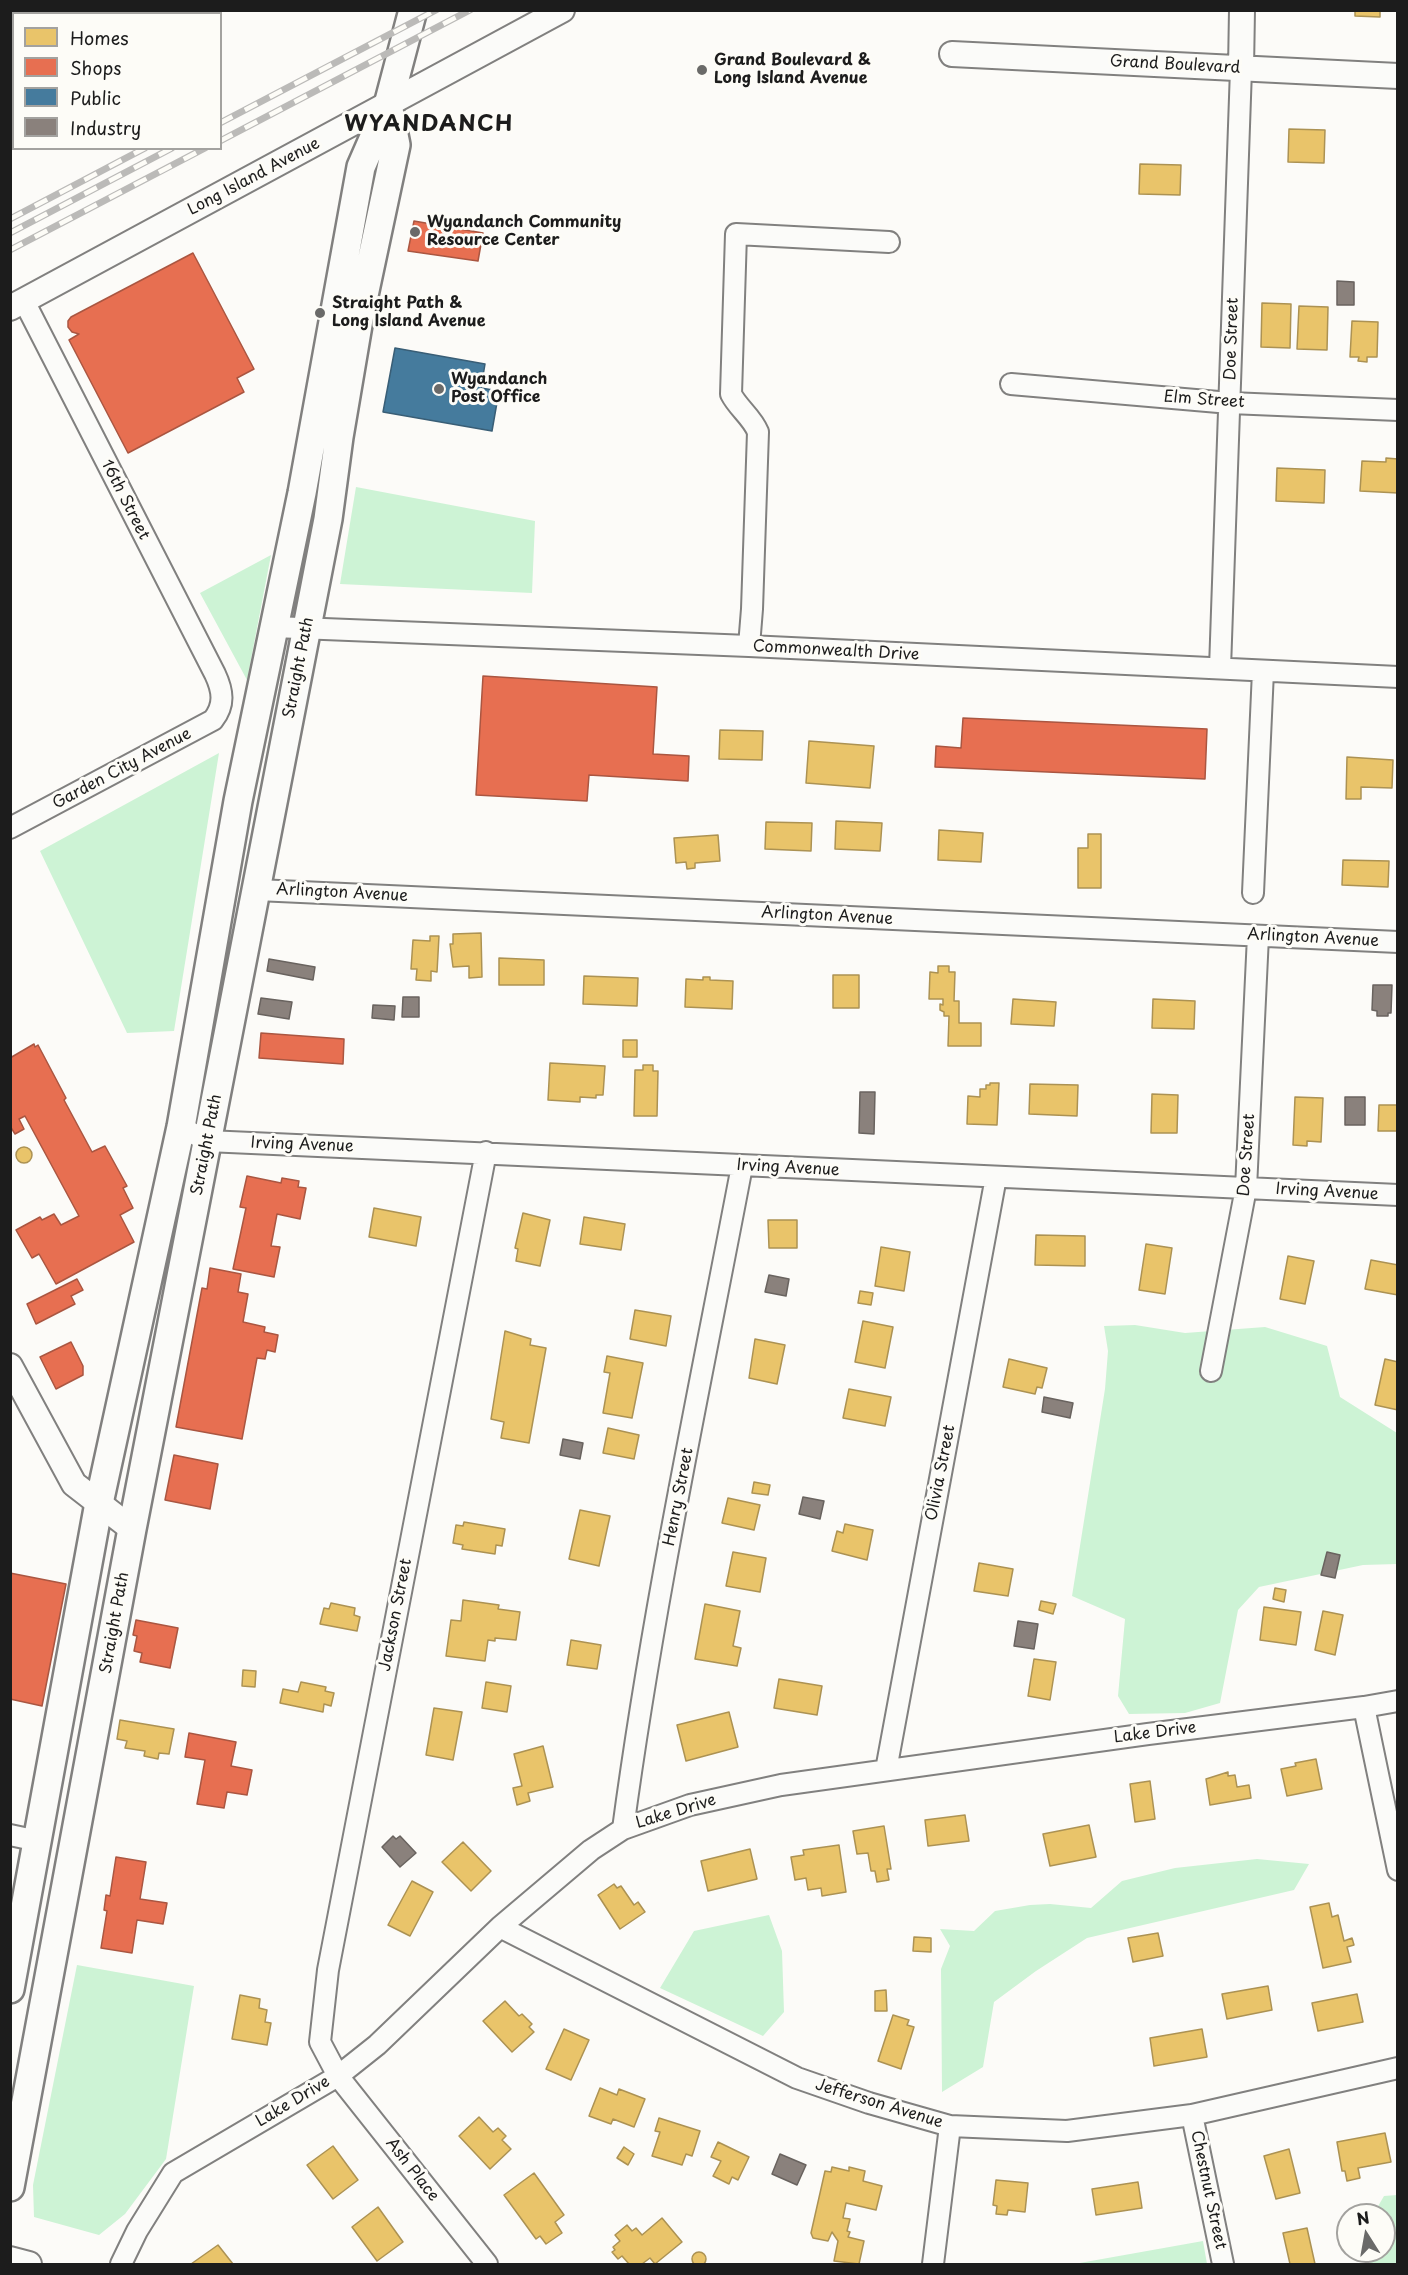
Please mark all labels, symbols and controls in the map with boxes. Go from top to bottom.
legend [12,12,222,150]
text: Homes [70,24,128,51]
place label: Grand Boulevard & Long Island Avenue [714,51,871,89]
street label: Grand Boulevard [1109,52,1241,78]
text: Shops [70,54,121,81]
marker: Grand Boulevard & Long Island Avenue [695,63,709,77]
text: Public [70,84,121,111]
district label: WYANDANCH [343,112,515,138]
text: Industry [70,114,141,141]
street label: Long Island Avenue [185,134,323,220]
place label: Wyandanch Community Resource Center [427,213,621,251]
marker: Wyandanch Community Resource Center [408,225,422,239]
place label: Straight Path & Long Island Avenue [332,294,485,332]
street label: Doe Street [1221,297,1243,381]
marker: Straight Path & Long Island Avenue [313,306,327,320]
place label: Wyandanch Post Office [451,370,547,408]
marker: Wyandanch Post Office [432,382,446,396]
street label: Elm Street [1163,388,1245,412]
street label: 16th Street [97,457,153,543]
street label: Straight Path [280,616,318,720]
street label: Commonwealth Drive [752,637,920,665]
street label: Garden City Avenue [49,724,195,814]
street label: Arlington Avenue [276,880,408,906]
street label: Arlington Avenue [761,903,893,929]
street label: Arlington Avenue [1247,925,1379,951]
street label: Straight Path [188,1093,226,1197]
street label: Doe Street [1235,1113,1259,1197]
street label: Irving Avenue [250,1134,354,1156]
street label: Irving Avenue [736,1156,840,1180]
street label: Irving Avenue [1275,1180,1379,1204]
street label: Olivia Street [922,1423,960,1523]
street label: Henry Street [660,1446,698,1548]
street label: Jackson Street [376,1557,416,1673]
street label: Straight Path [97,1571,133,1675]
street label: Lake Drive [1113,1718,1197,1748]
street label: Lake Drive [634,1791,718,1833]
street label: Lake Drive [253,2072,333,2132]
street label: Jefferson Avenue [813,2075,945,2133]
street label: Chestnut Street [1186,2129,1230,2251]
street label: Ash Place [381,2134,443,2206]
north arrow [1336,2203,1396,2263]
text: N [1354,2204,1371,2230]

